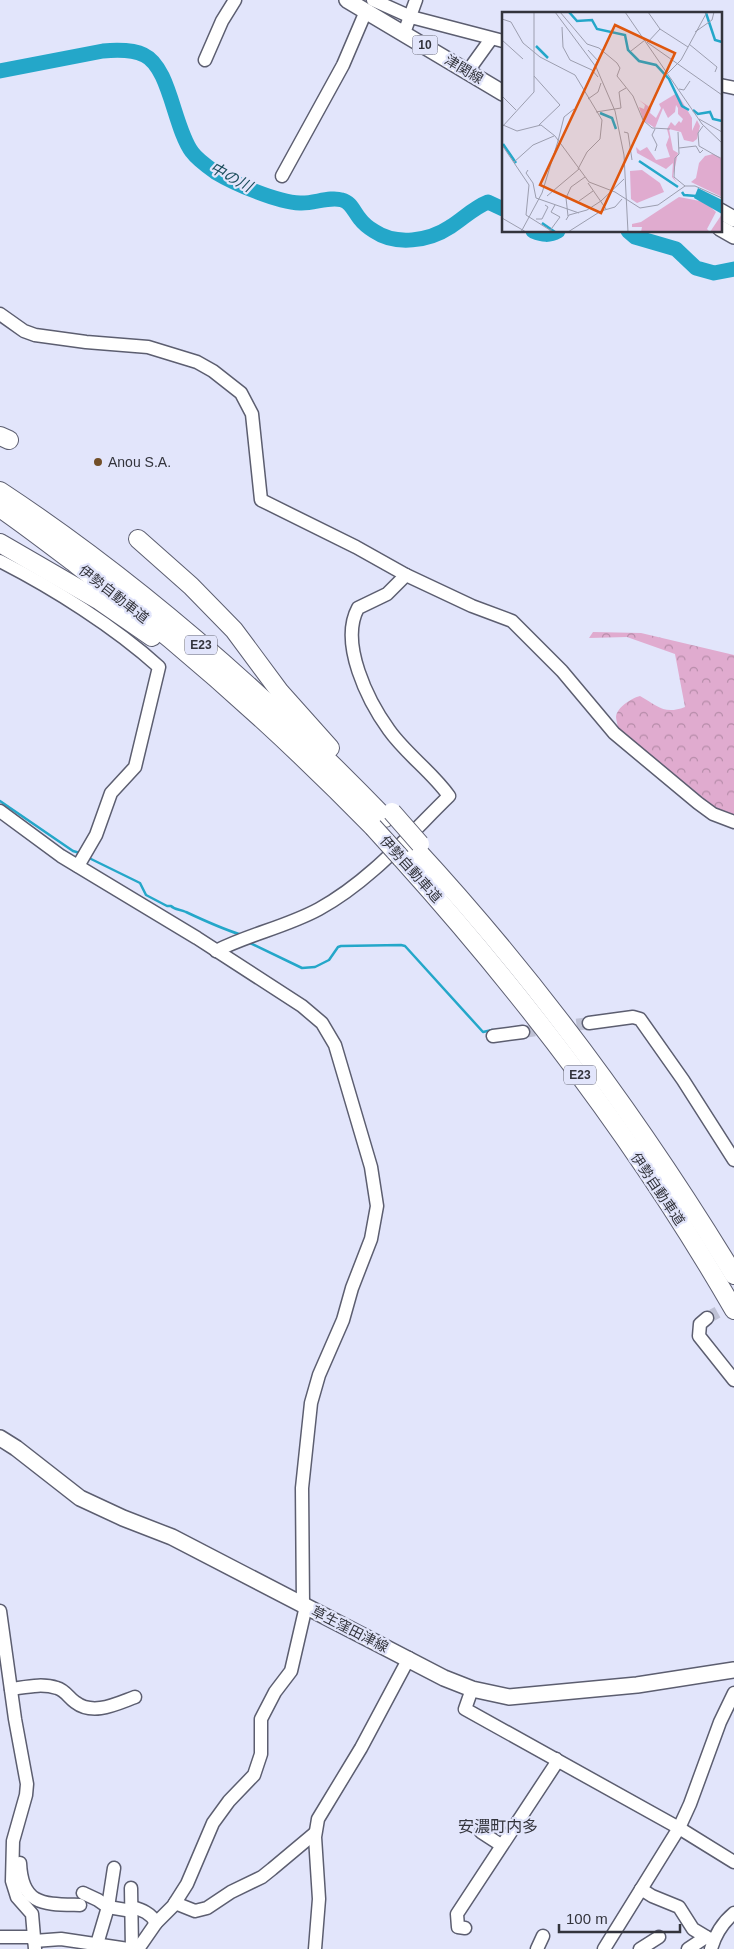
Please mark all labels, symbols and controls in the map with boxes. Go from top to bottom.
inset map [502,12,722,232]
road number: 10 [412,36,438,54]
street label: 津関線 [442,51,486,87]
water label: 中の川 [207,158,257,196]
place label: Anou S.A. [108,454,171,470]
marker: Anou S.A. [92,456,104,468]
street label: 伊勢自動車道 [76,562,152,626]
road number: E23 [185,636,217,654]
street label: 伊勢自動車道 [377,832,445,906]
road number: E23 [564,1066,596,1084]
street label: 伊勢自動車道 [628,1150,688,1228]
street label: 草生窪田津線 [309,1603,391,1655]
district label: 安濃町内多 [458,1818,538,1835]
scale bar [559,1902,680,1934]
text: 100 m [566,1910,608,1927]

